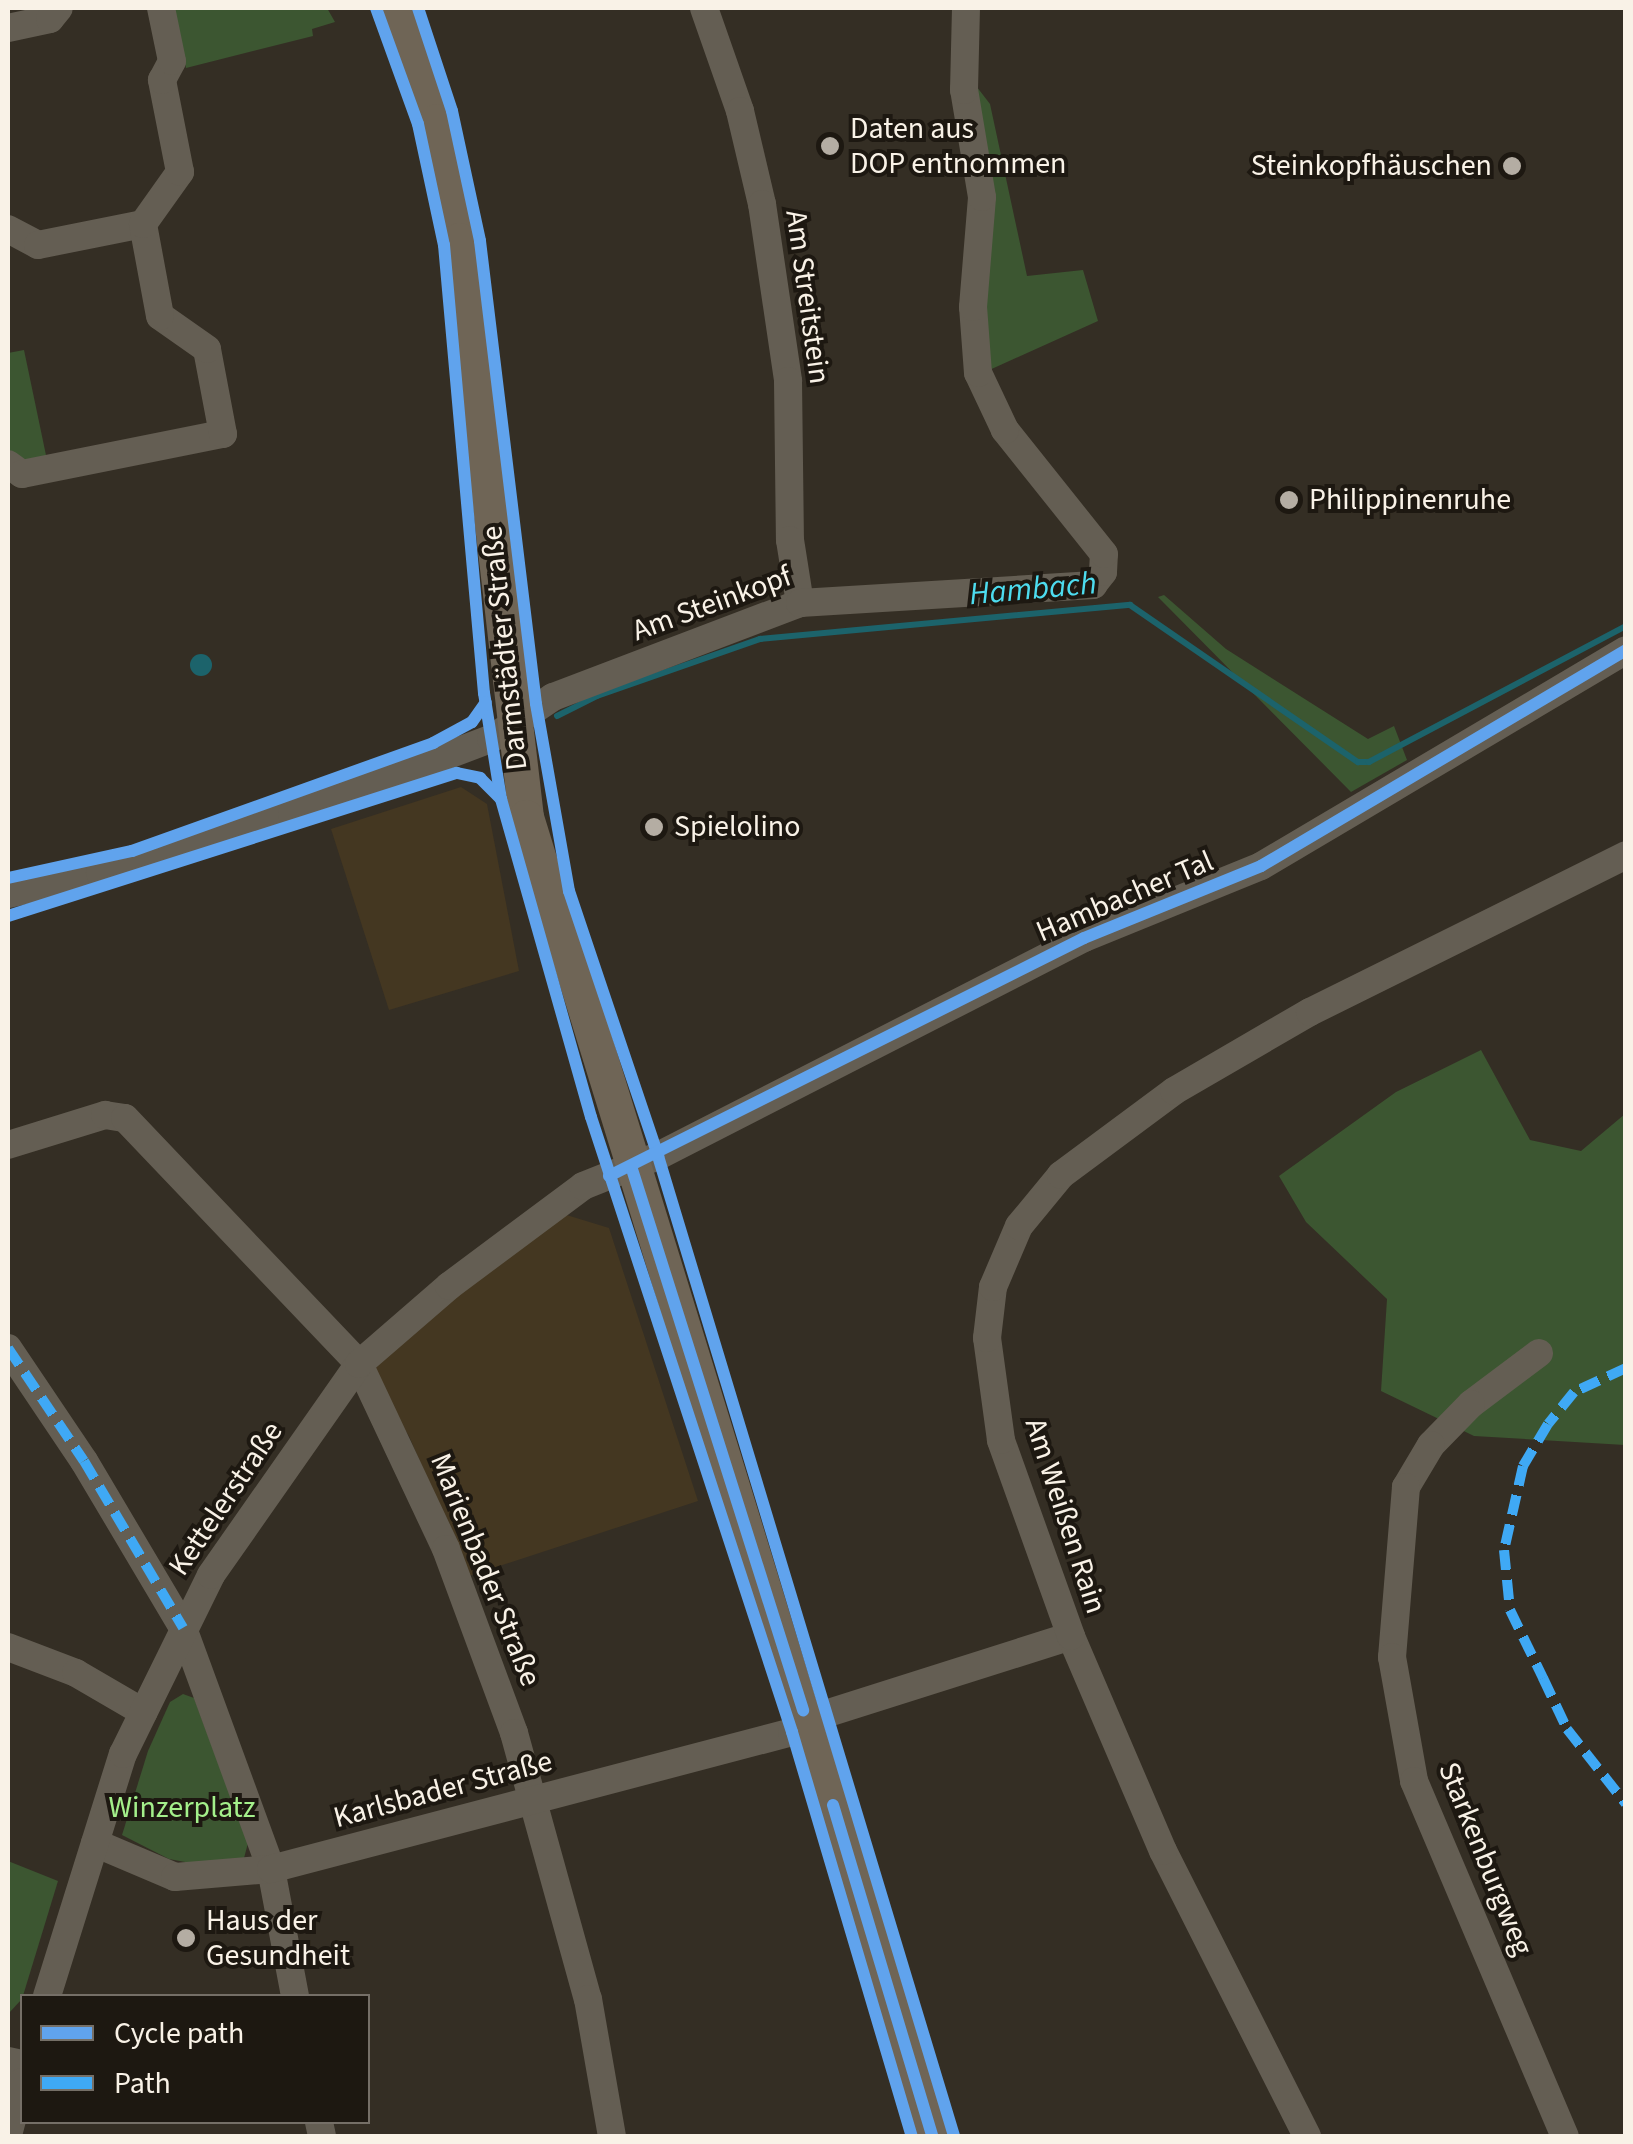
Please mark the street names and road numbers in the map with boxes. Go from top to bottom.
street label: Am Streitstein [777,208,837,386]
street label: Darmstädter Straße [474,524,536,772]
street label: Am Steinkopf [627,559,797,649]
street label: Hambacher Tal [1031,844,1219,950]
street label: Am Weißen Rain [1016,1414,1114,1618]
street label: Kettelerstraße [161,1415,291,1583]
street label: Marienbader Straße [422,1448,548,1692]
street label: Karlsbader Straße [330,1744,556,1836]
street label: Starkenburgweg [1430,1757,1540,1961]

